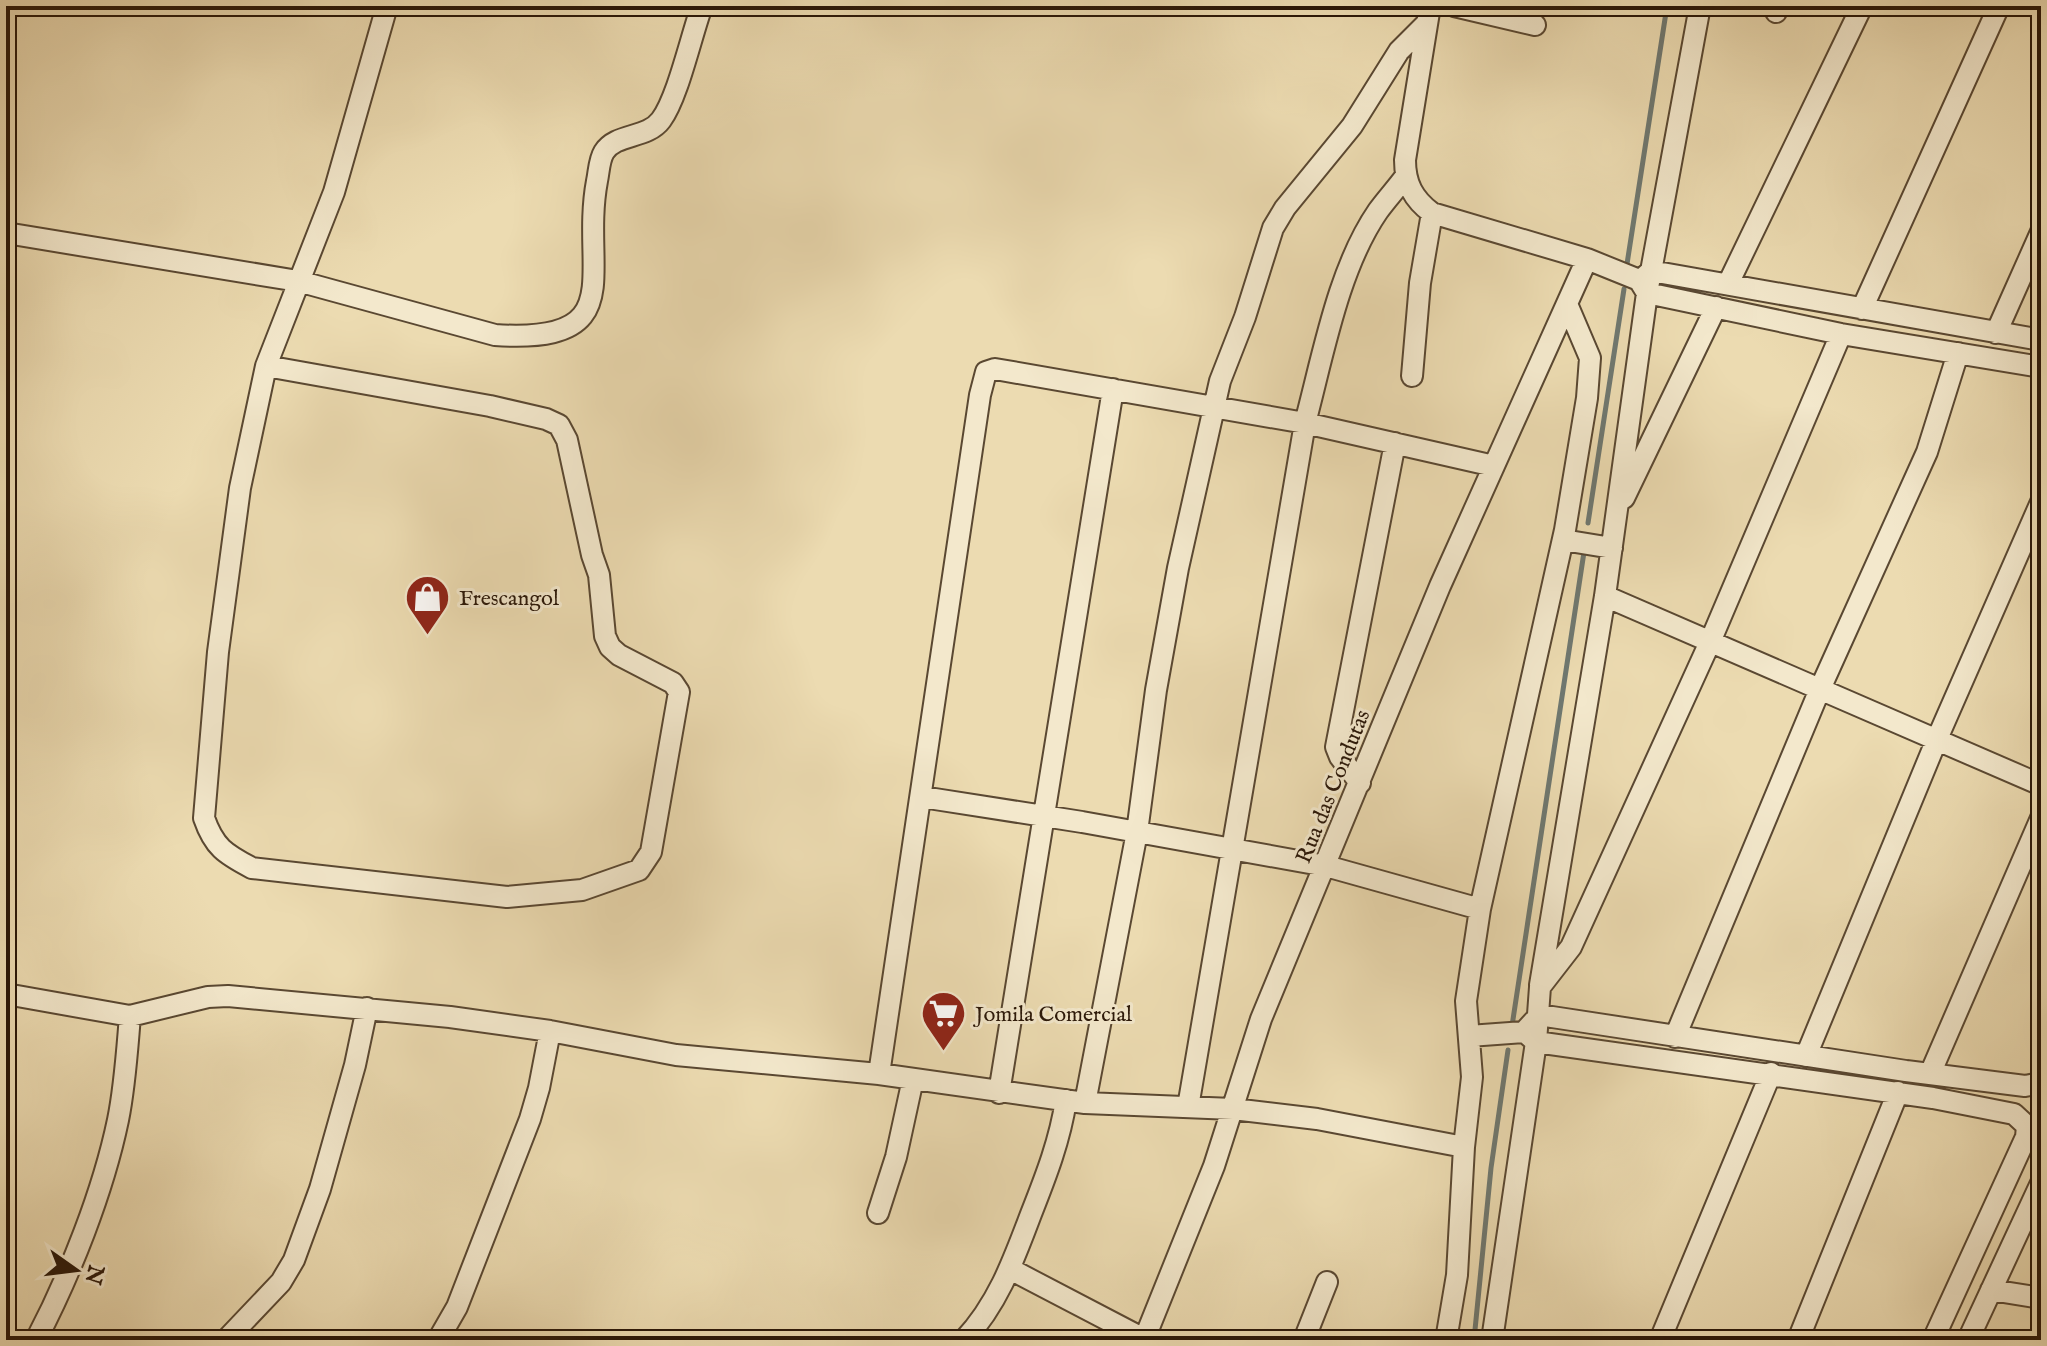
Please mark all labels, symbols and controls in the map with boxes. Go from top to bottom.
shop icon: Frescangol [404,573,452,636]
place label: Frescangol [459,585,559,613]
street label: Rua das Condutas [1290,706,1377,868]
supermarket icon: Jomila Comercial [920,989,968,1052]
place label: Jomila Comercial [972,1001,1132,1029]
north arrow [36,1230,116,1310]
text: N [78,1261,110,1287]

